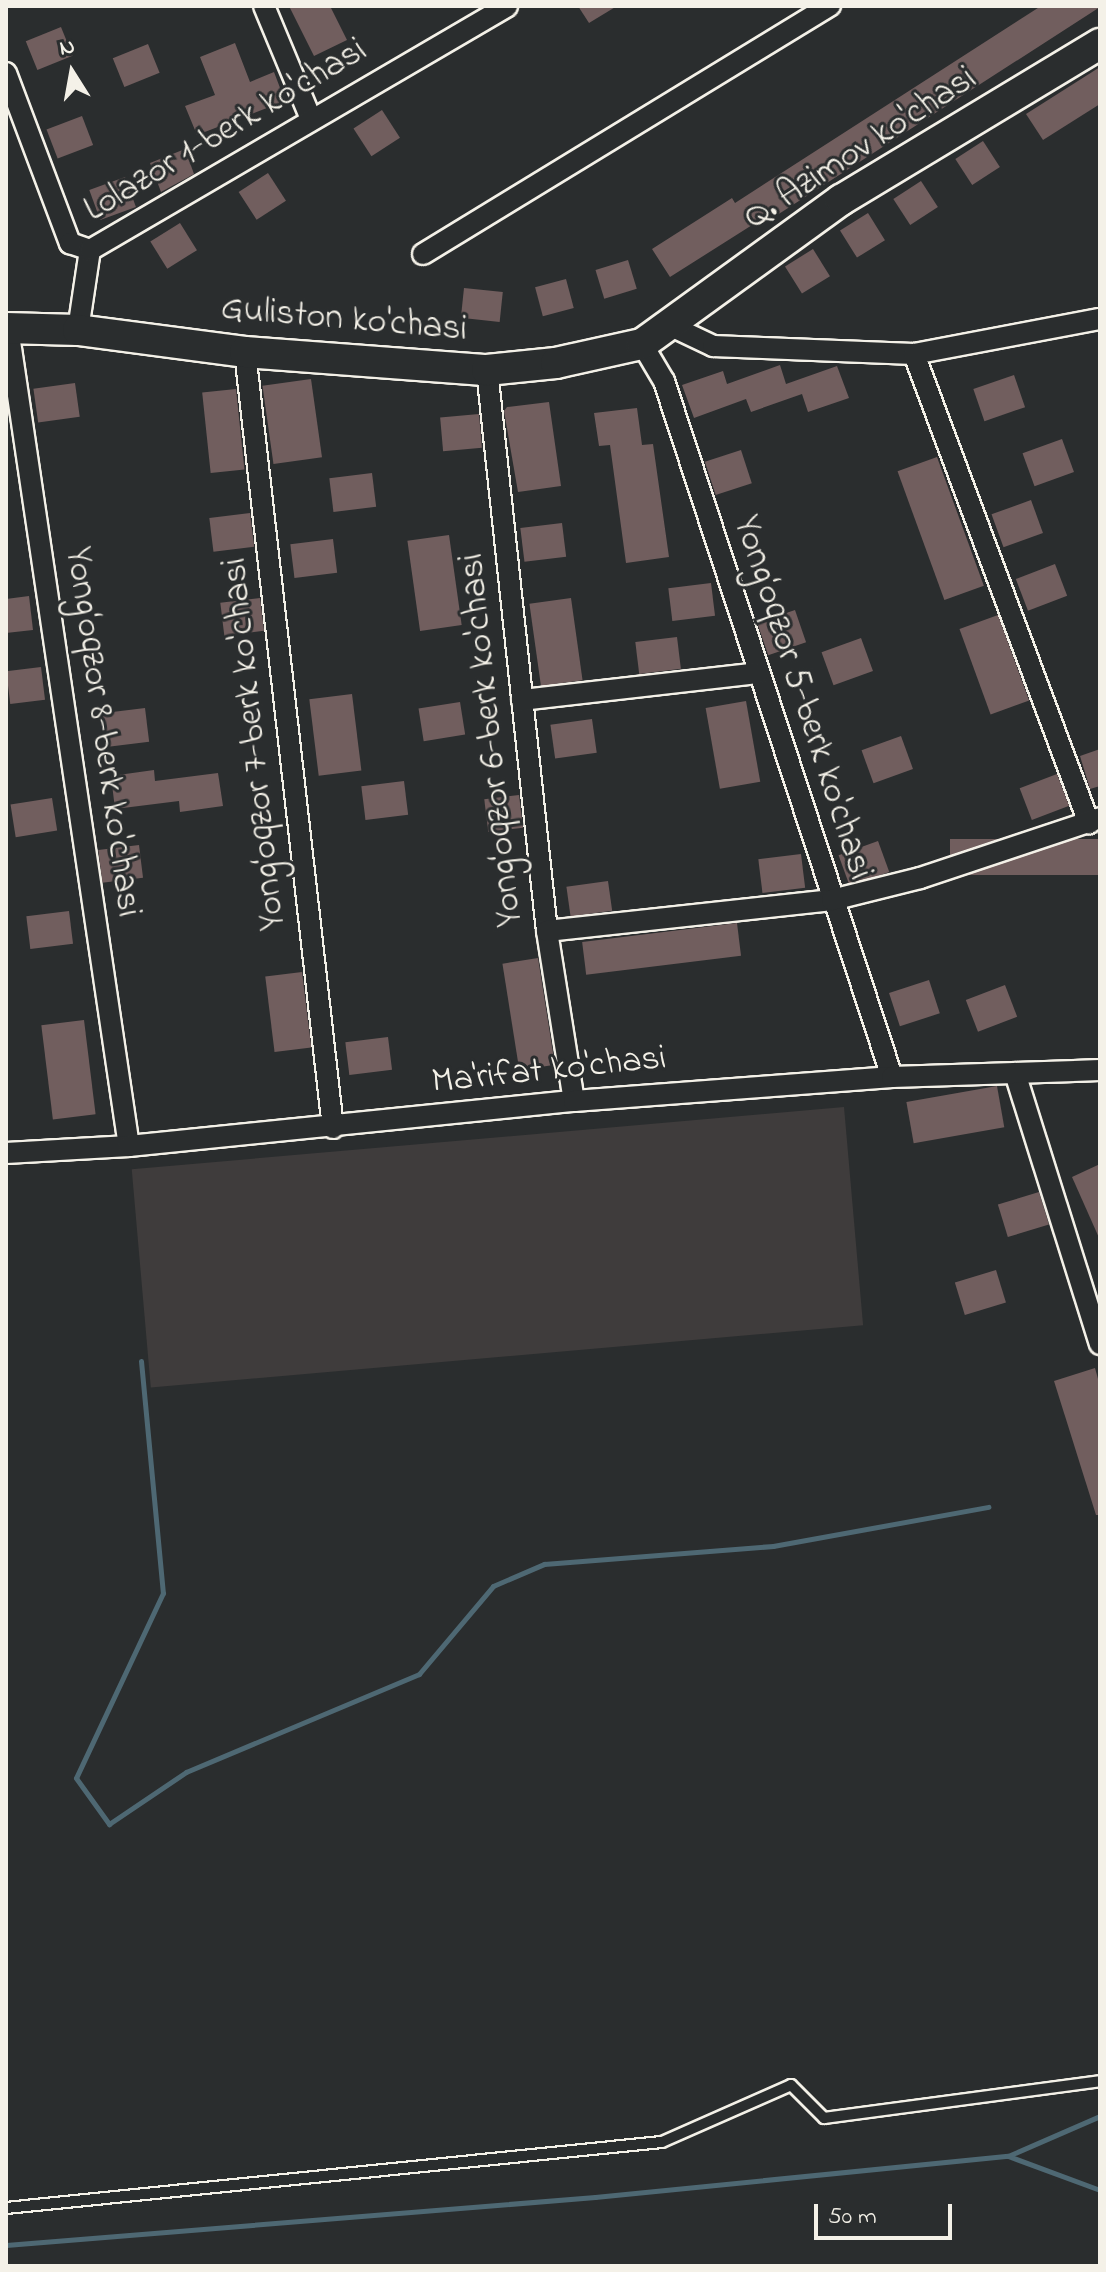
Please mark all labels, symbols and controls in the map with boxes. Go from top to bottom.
street label: Lolazor 1-berk ko'chasi [77,30,375,232]
text: N [57,31,78,66]
north arrow [32,32,112,112]
street label: Q. Azimov ko'chasi [737,58,985,240]
street label: Guliston ko'chasi [219,288,469,352]
street label: Yong‘oqzor 5-berk ko'chasi [723,511,881,885]
street label: Yong‘oqzor 8-berk ko'chasi [55,544,149,920]
street label: Yong‘oqzor 6-berk ko'chasi [451,551,533,929]
street label: Yong‘oqzor 7-berk ko'chasi [214,556,296,932]
street label: Ma'rifat ko'chasi [430,1037,668,1105]
scale bar [818,2188,956,2238]
text: 50 m [828,2200,877,2235]

